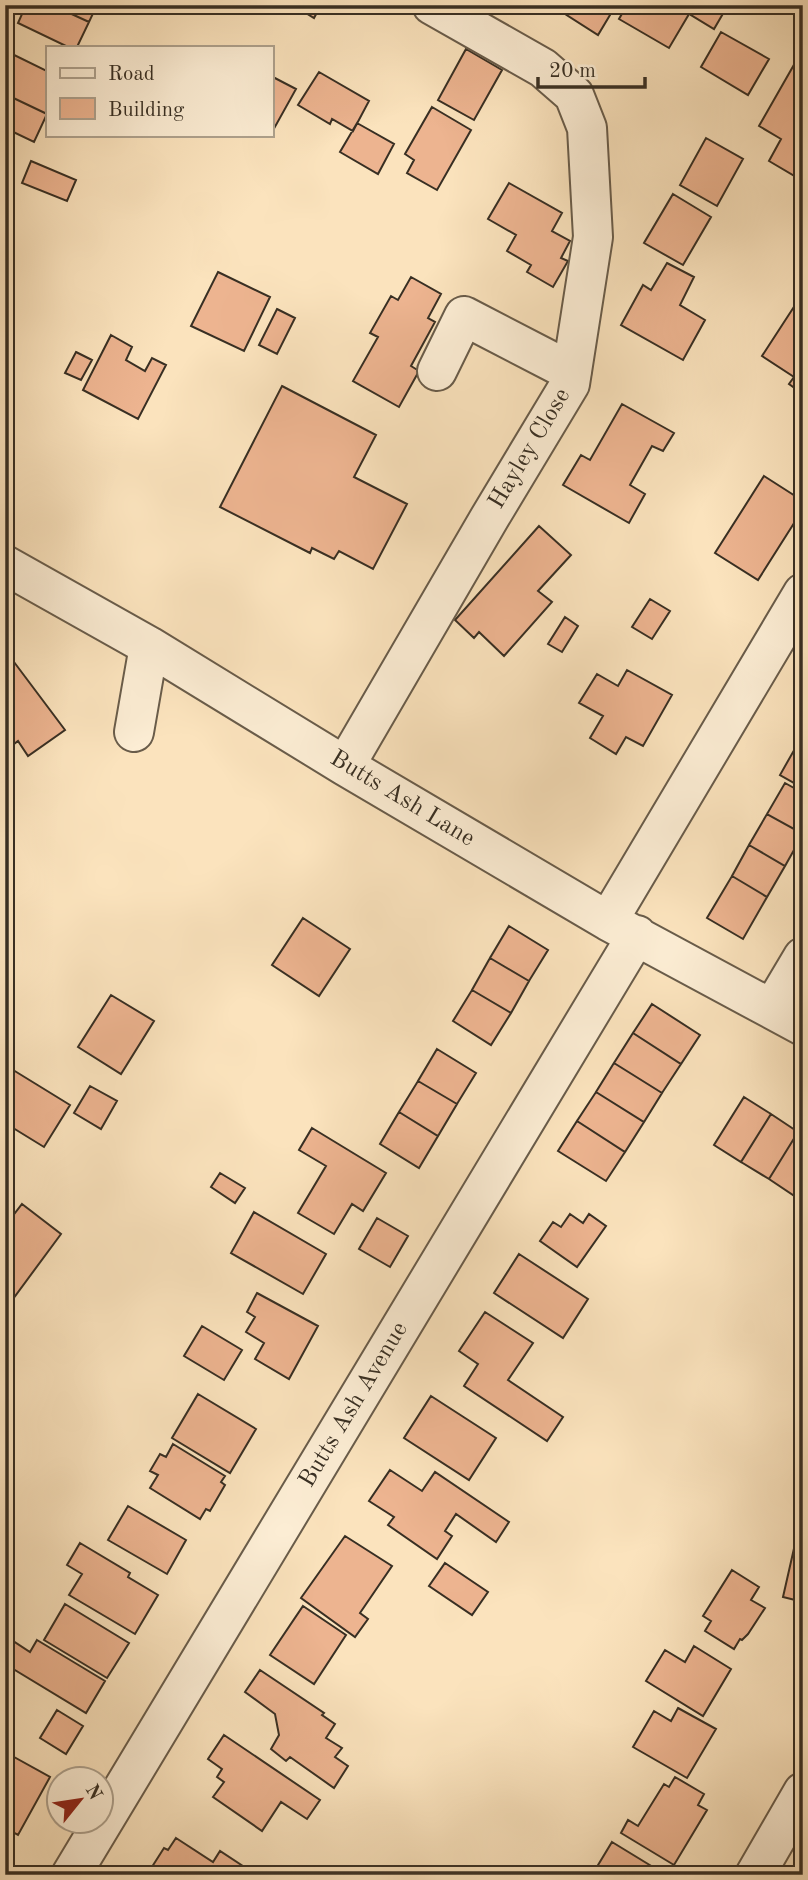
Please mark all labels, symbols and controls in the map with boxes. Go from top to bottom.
legend [46,46,273,136]
scale bar [538,46,645,90]
text: 20 m [549,61,596,82]
text: Road [108,64,155,85]
text: Building [108,100,185,121]
street label: Hayley Close [485,385,575,513]
street label: Butts Ash Lane [326,747,478,851]
street label: Butts Ash Avenue [295,1318,413,1492]
north arrow [46,1764,116,1834]
text: N [81,1782,105,1804]

